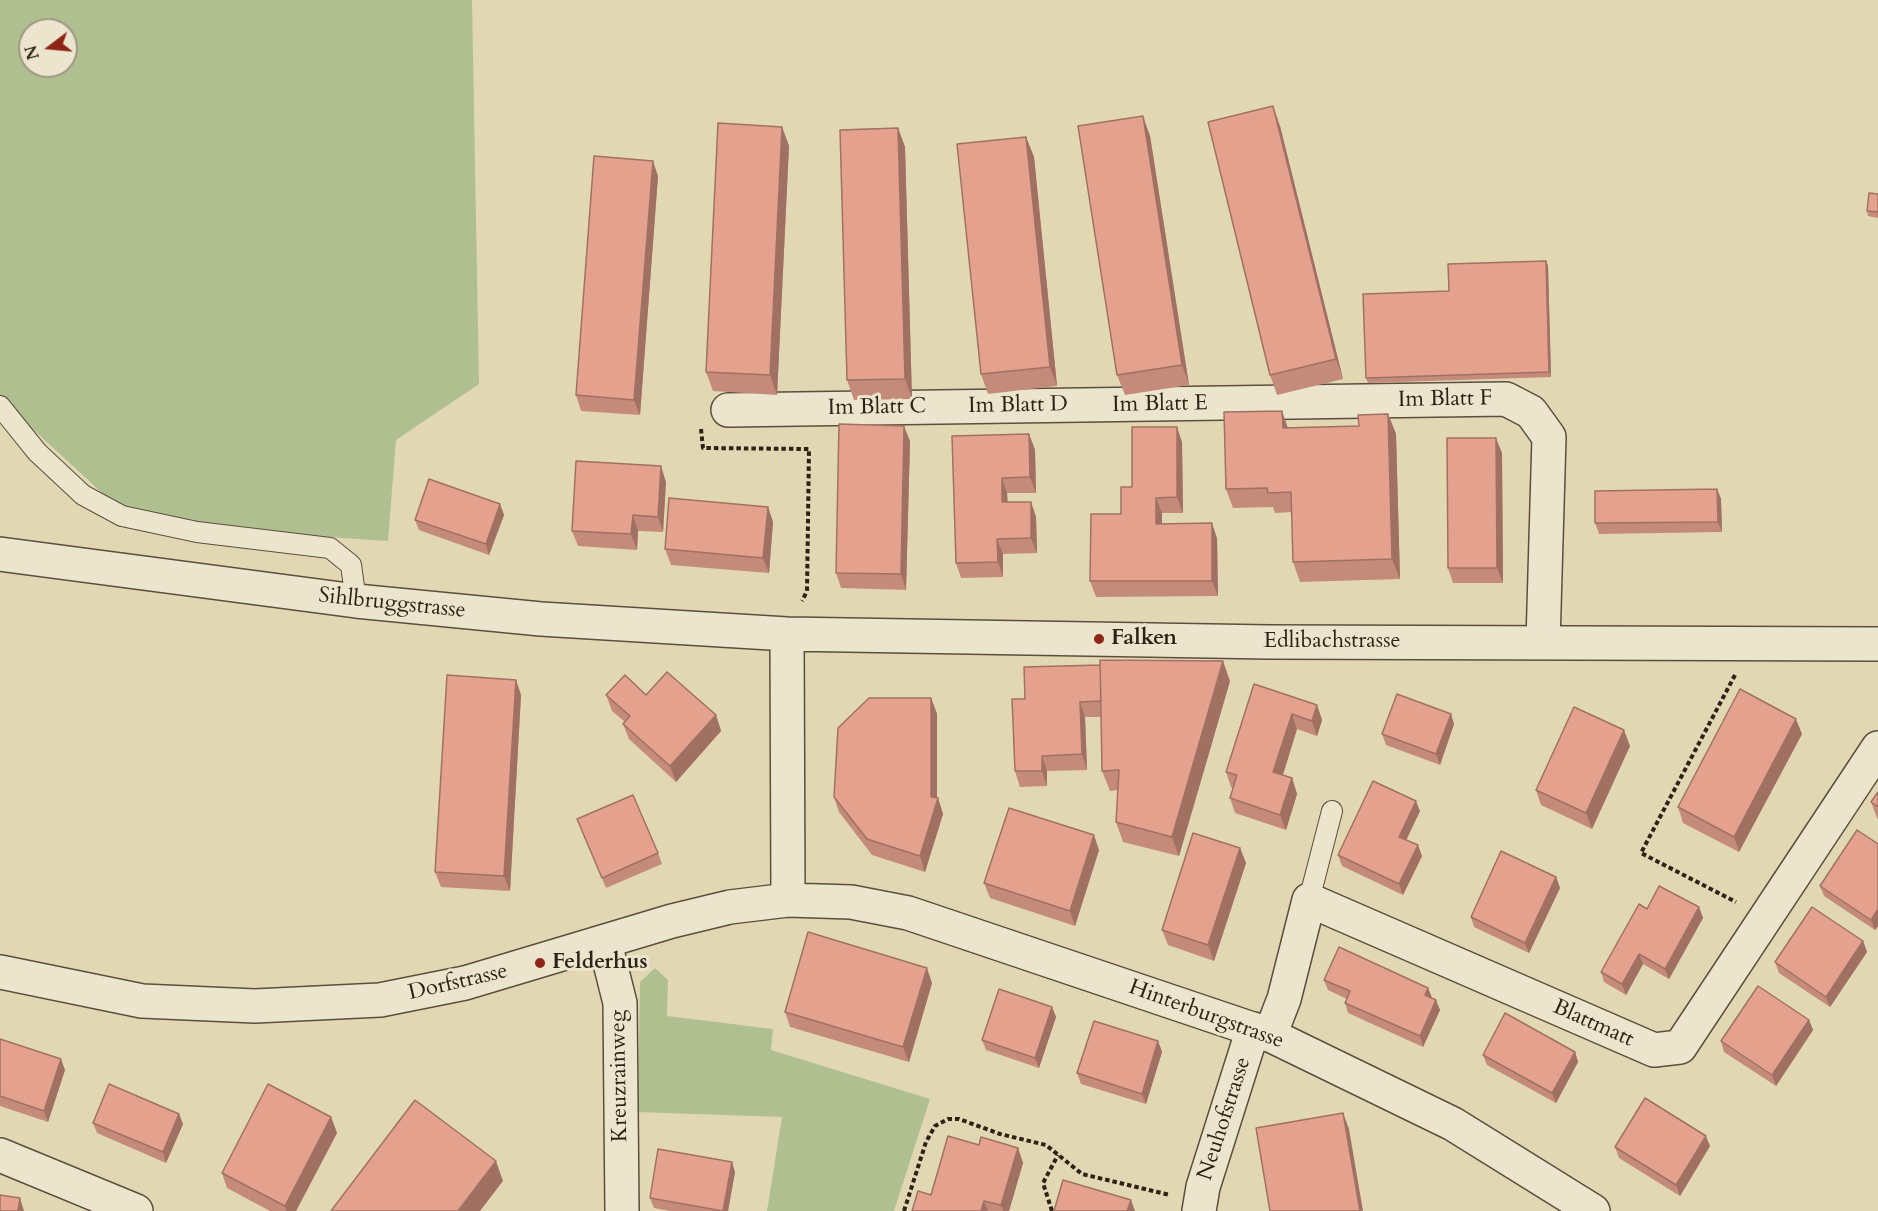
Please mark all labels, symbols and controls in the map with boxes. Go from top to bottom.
north arrow [18,18,78,78]
text: N [20,43,45,62]
street label: Im Blatt F [1398,386,1492,414]
street label: Im Blatt E [1112,391,1208,419]
street label: Im Blatt D [968,392,1068,420]
street label: Im Blatt C [827,394,927,422]
street label: Sihlbruggstrasse [317,583,467,625]
place label: Falken [1111,626,1177,652]
street label: Edlibachstrasse [1263,629,1401,655]
marker: Falken [1092,632,1106,646]
place label: Felderhus [552,950,648,976]
marker: Felderhus [533,956,547,970]
street label: Dorfstrasse [406,959,510,1007]
street label: Hinterburgstrasse [1125,975,1287,1055]
street label: Blattmatt [1548,994,1638,1054]
street label: Kreuzrainweg [606,1010,634,1142]
street label: Neuhofstrasse [1193,1054,1257,1184]

